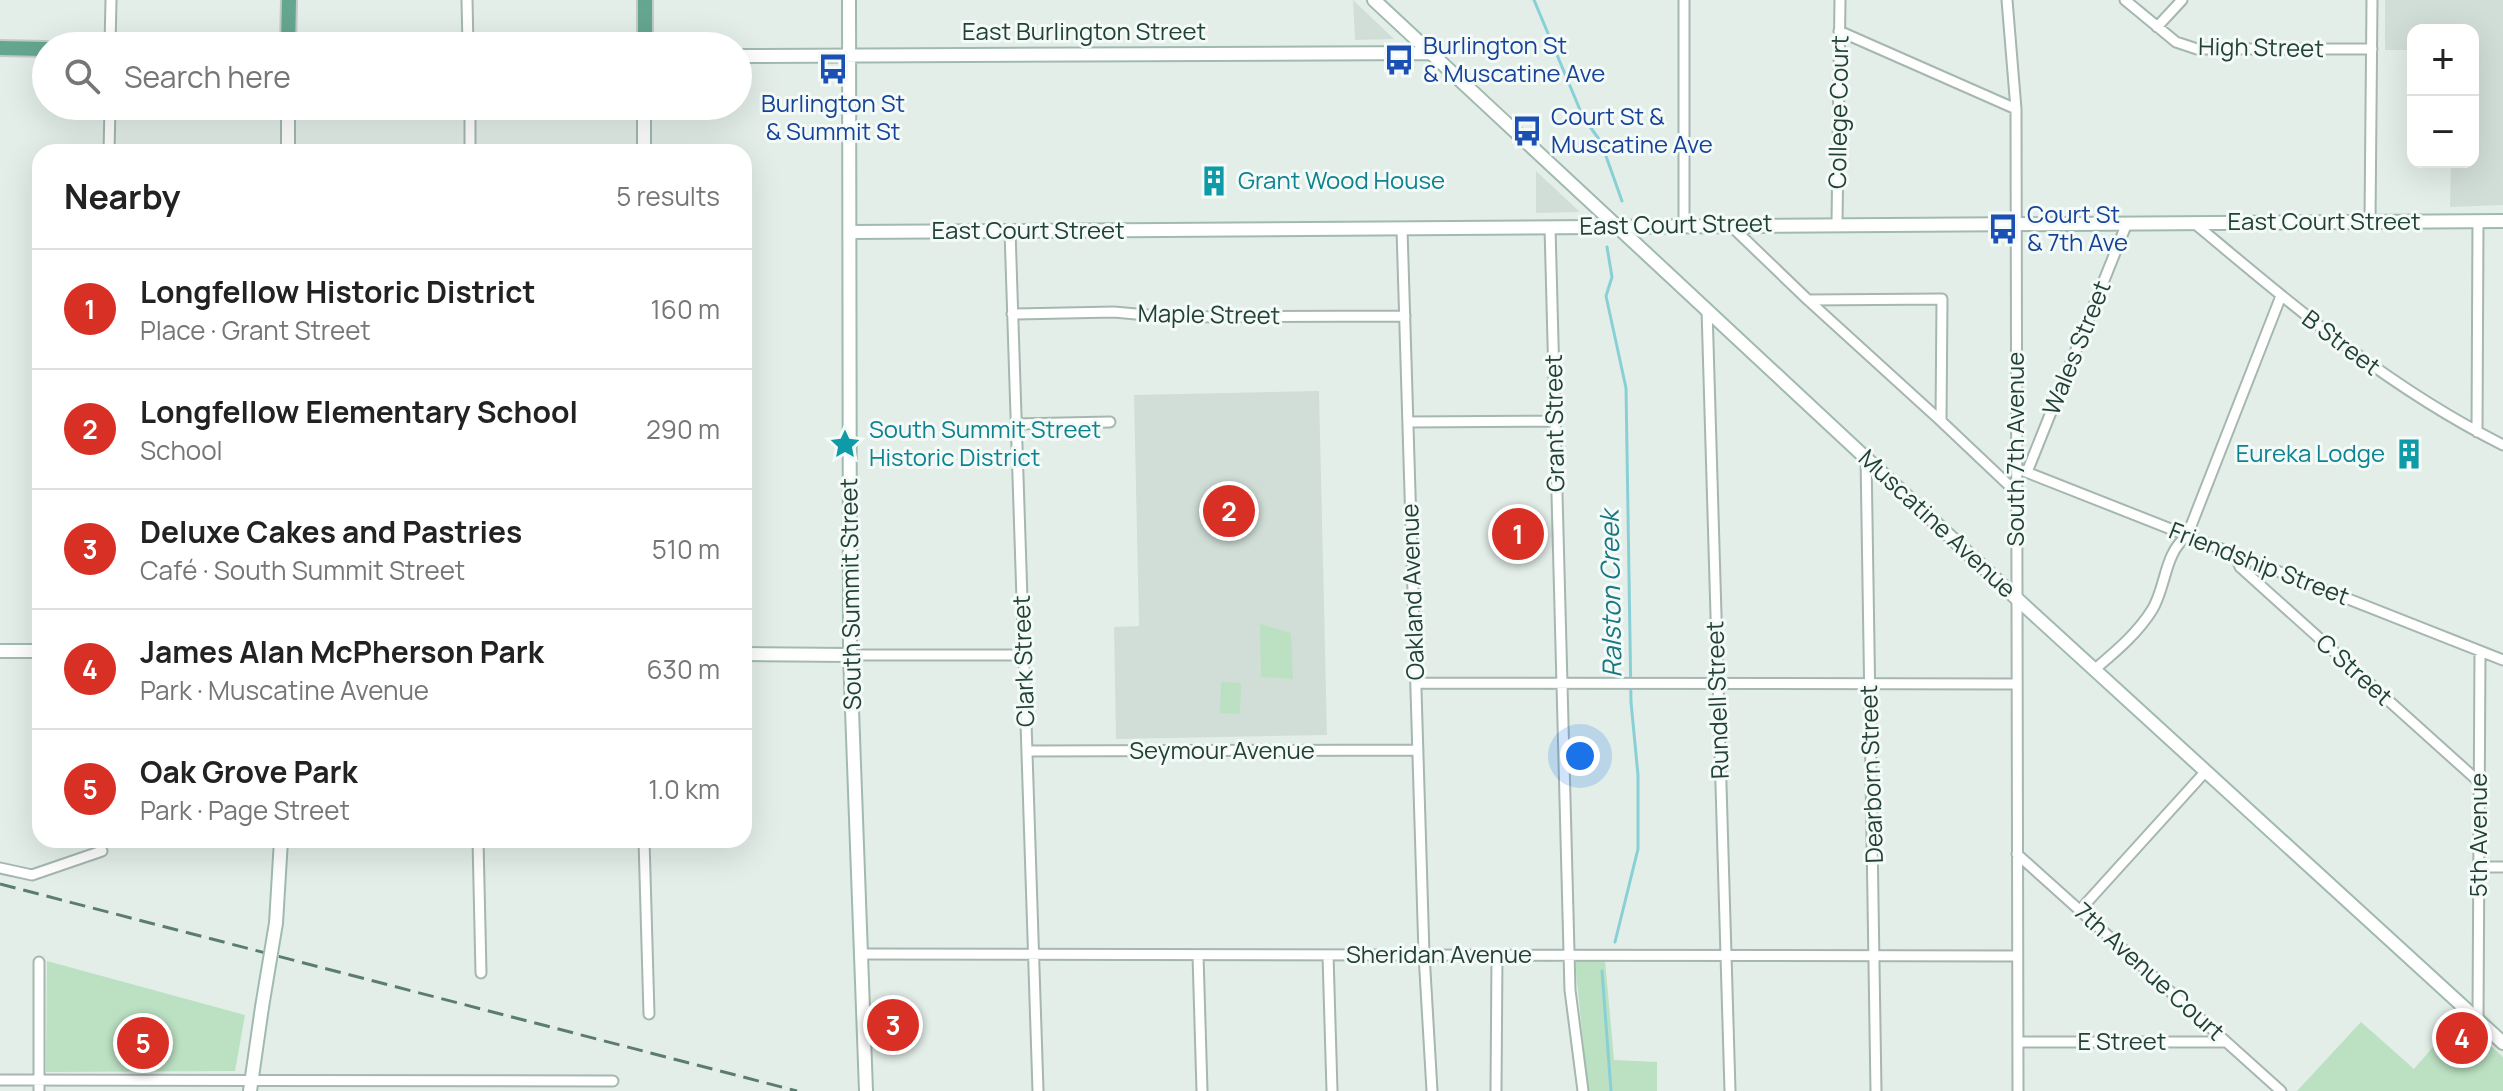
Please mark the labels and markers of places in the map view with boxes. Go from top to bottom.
place label: Burlington St & Muscatine Ave [1423,28,1605,89]
bus stop icon: Burlington St & Muscatine Ave [1382,43,1416,77]
bus stop icon: Burlington St & Summit St [816,52,850,86]
place label: Burlington St & Summit St [761,86,905,147]
place label: Court St & Muscatine Ave [1551,99,1713,160]
bus stop icon: Court St & Muscatine Ave [1510,114,1544,148]
place label: Grant Wood House [1238,163,1445,196]
building icon: Grant Wood House [1197,164,1231,198]
place label: Court St & 7th Ave [2027,197,2128,258]
bus stop icon: Court St & 7th Ave [1986,212,2020,246]
place label: South Summit Street Historic District [869,412,1101,473]
place icon: South Summit Street Historic District [828,427,862,461]
place label: Eureka Lodge [2236,436,2385,469]
building icon: Eureka Lodge [2392,437,2426,471]
pin: 2 [1203,481,1255,541]
pin: 1 [1492,504,1544,564]
pin: 3 [867,995,919,1055]
pin: 4 [2436,1008,2488,1068]
pin: 5 [117,1013,169,1073]

